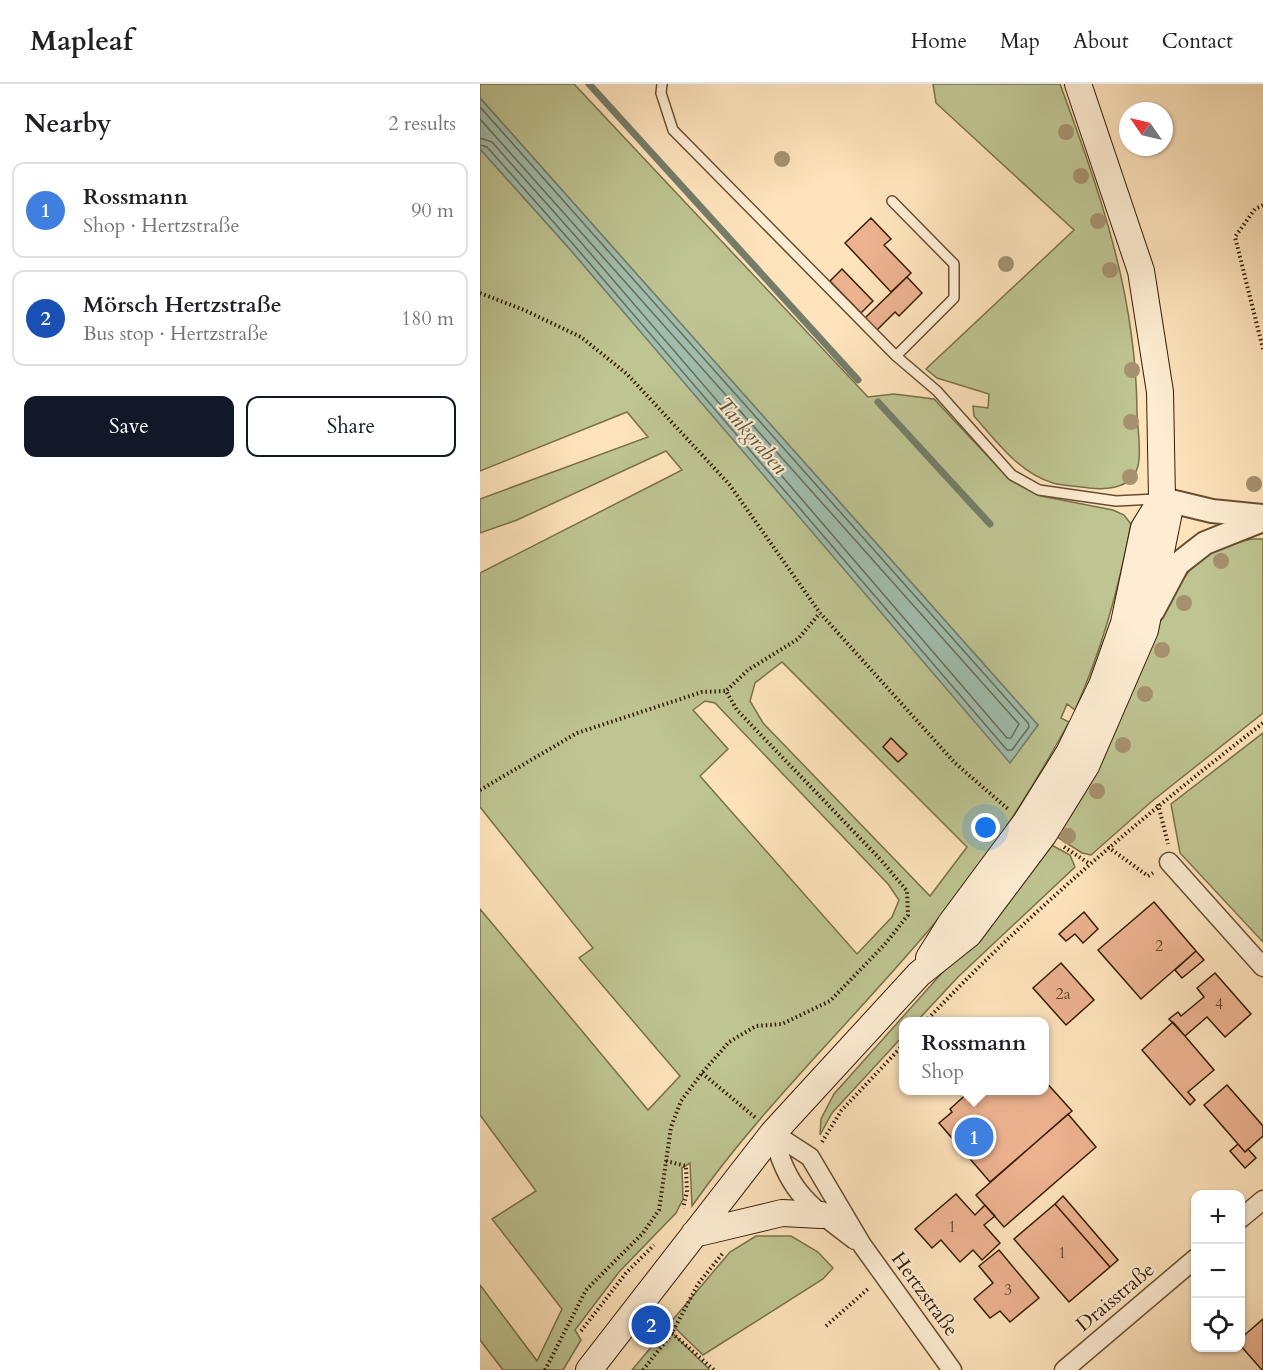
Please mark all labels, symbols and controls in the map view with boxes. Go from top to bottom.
text: Mapleaf [30,22,133,60]
text: Home [911,27,967,56]
text: Map [1000,27,1040,56]
text: About [1073,27,1129,56]
text: Contact [1162,27,1233,56]
north arrow [1119,102,1173,156]
text: Nearby [24,106,112,141]
text: 2 results [388,110,456,137]
text: Rossmann [83,182,188,212]
text: 1 [40,197,51,224]
text: 90 m [411,197,454,224]
text: Shop · Hertzstraße [83,212,240,239]
text: Mörsch Hertzstraße [83,290,282,320]
text: 2 [40,305,51,332]
text: 180 m [401,305,454,332]
text: Bus stop · Hertzstraße [83,320,268,347]
water label: Tankgraben [710,391,794,482]
button: Save [24,396,234,457]
button: Share [246,396,456,457]
your location [971,813,1000,842]
house number: 2 [1155,935,1163,957]
house number: 2a [1055,983,1071,1005]
house number: 4 [1215,993,1223,1015]
popup [899,1017,1049,1095]
text: Rossmann [922,1028,1026,1058]
text: Shop [922,1058,964,1085]
pin: 1 [954,1114,994,1160]
map controls [1191,1190,1245,1352]
button: + [1191,1190,1245,1244]
house number: 1 [948,1216,956,1238]
house number: 1 [1058,1242,1066,1264]
button: − [1191,1244,1245,1298]
street label: Hertzstraße [885,1246,965,1342]
street label: Draisstraße [1070,1256,1160,1338]
house number: 3 [1004,1279,1012,1301]
button: locate [1191,1298,1245,1352]
pin: 2 [632,1302,670,1348]

